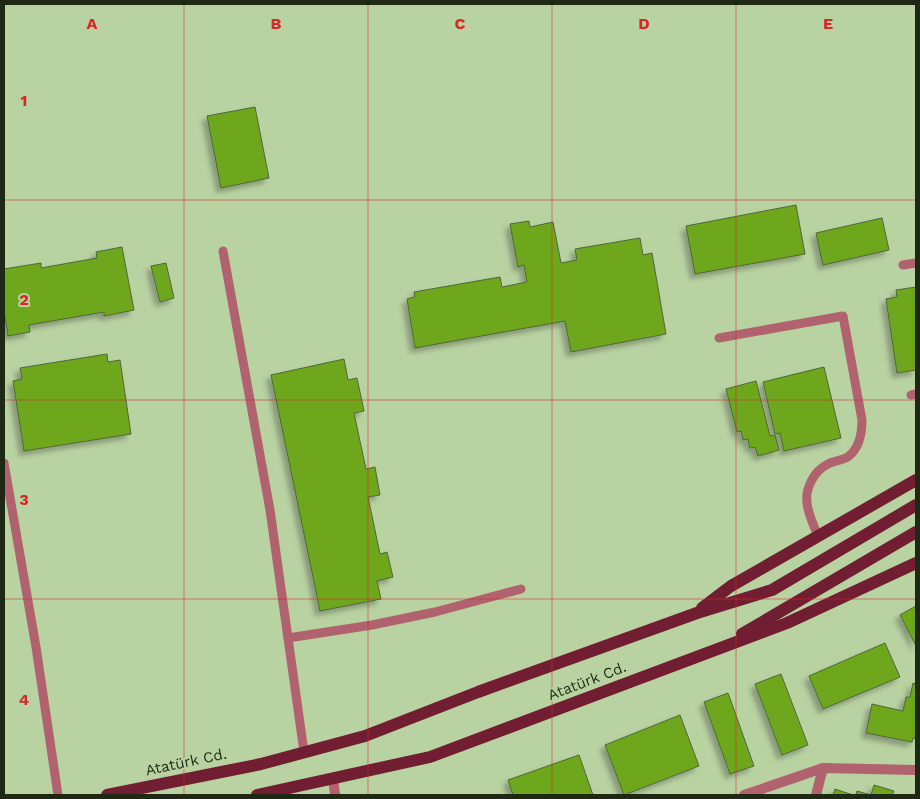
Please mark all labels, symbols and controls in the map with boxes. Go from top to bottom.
text: A [87,14,98,33]
text: B [271,14,282,33]
text: C [455,14,466,33]
text: D [638,14,650,33]
text: E [823,14,833,33]
text: 1 [21,91,27,110]
text: 2 [19,290,29,309]
text: 3 [19,490,29,509]
street label: Atatürk Cd. [545,658,629,704]
text: 4 [19,690,29,709]
street label: Atatürk Cd. [144,745,228,779]

